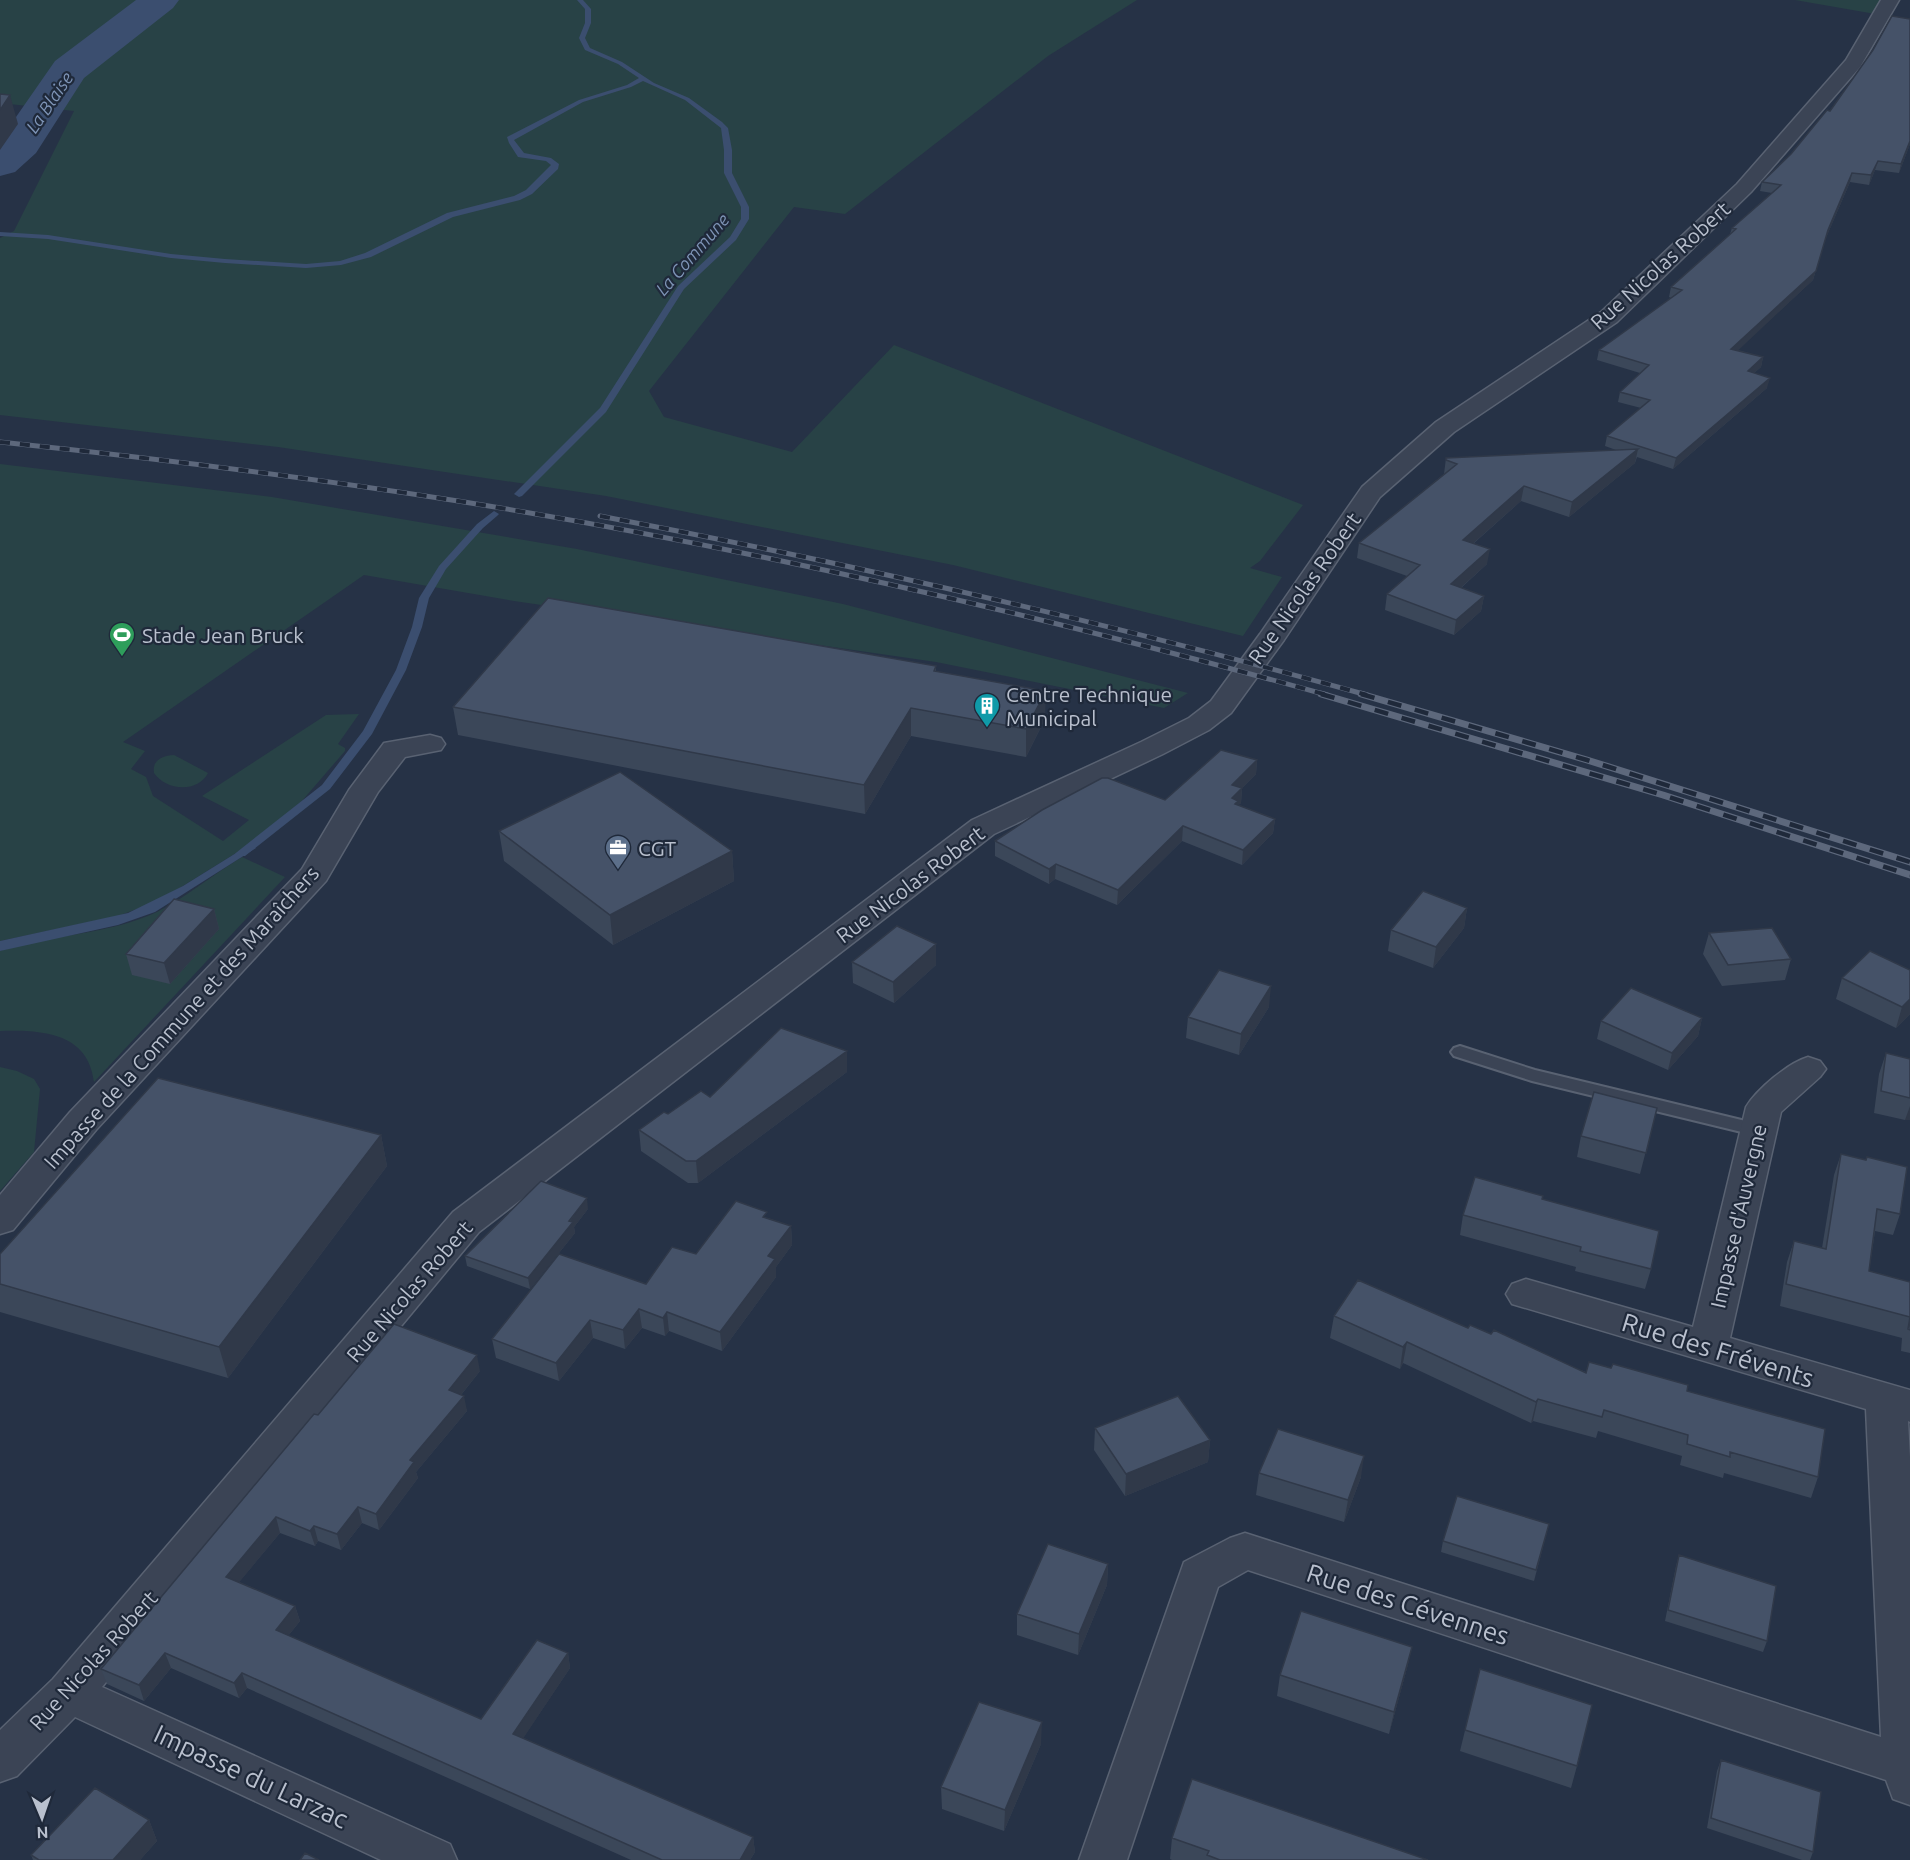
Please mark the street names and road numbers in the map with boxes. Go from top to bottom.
street label: Rue Nicolas Robert [1585,196,1735,334]
street label: Rue Nicolas Robert [1243,508,1365,668]
street label: Rue Nicolas Robert [831,820,989,948]
street label: Impasse de la Commune et des Maraîchers [39,861,323,1173]
street label: Impasse d'Auvergne [1705,1122,1771,1310]
street label: Rue Nicolas Robert [341,1215,477,1367]
street label: Rue des Frévents [1619,1307,1817,1393]
street label: Rue des Cévennes [1303,1558,1513,1650]
street label: Rue Nicolas Robert [24,1585,162,1735]
street label: Impasse du Larzac [150,1718,352,1834]

